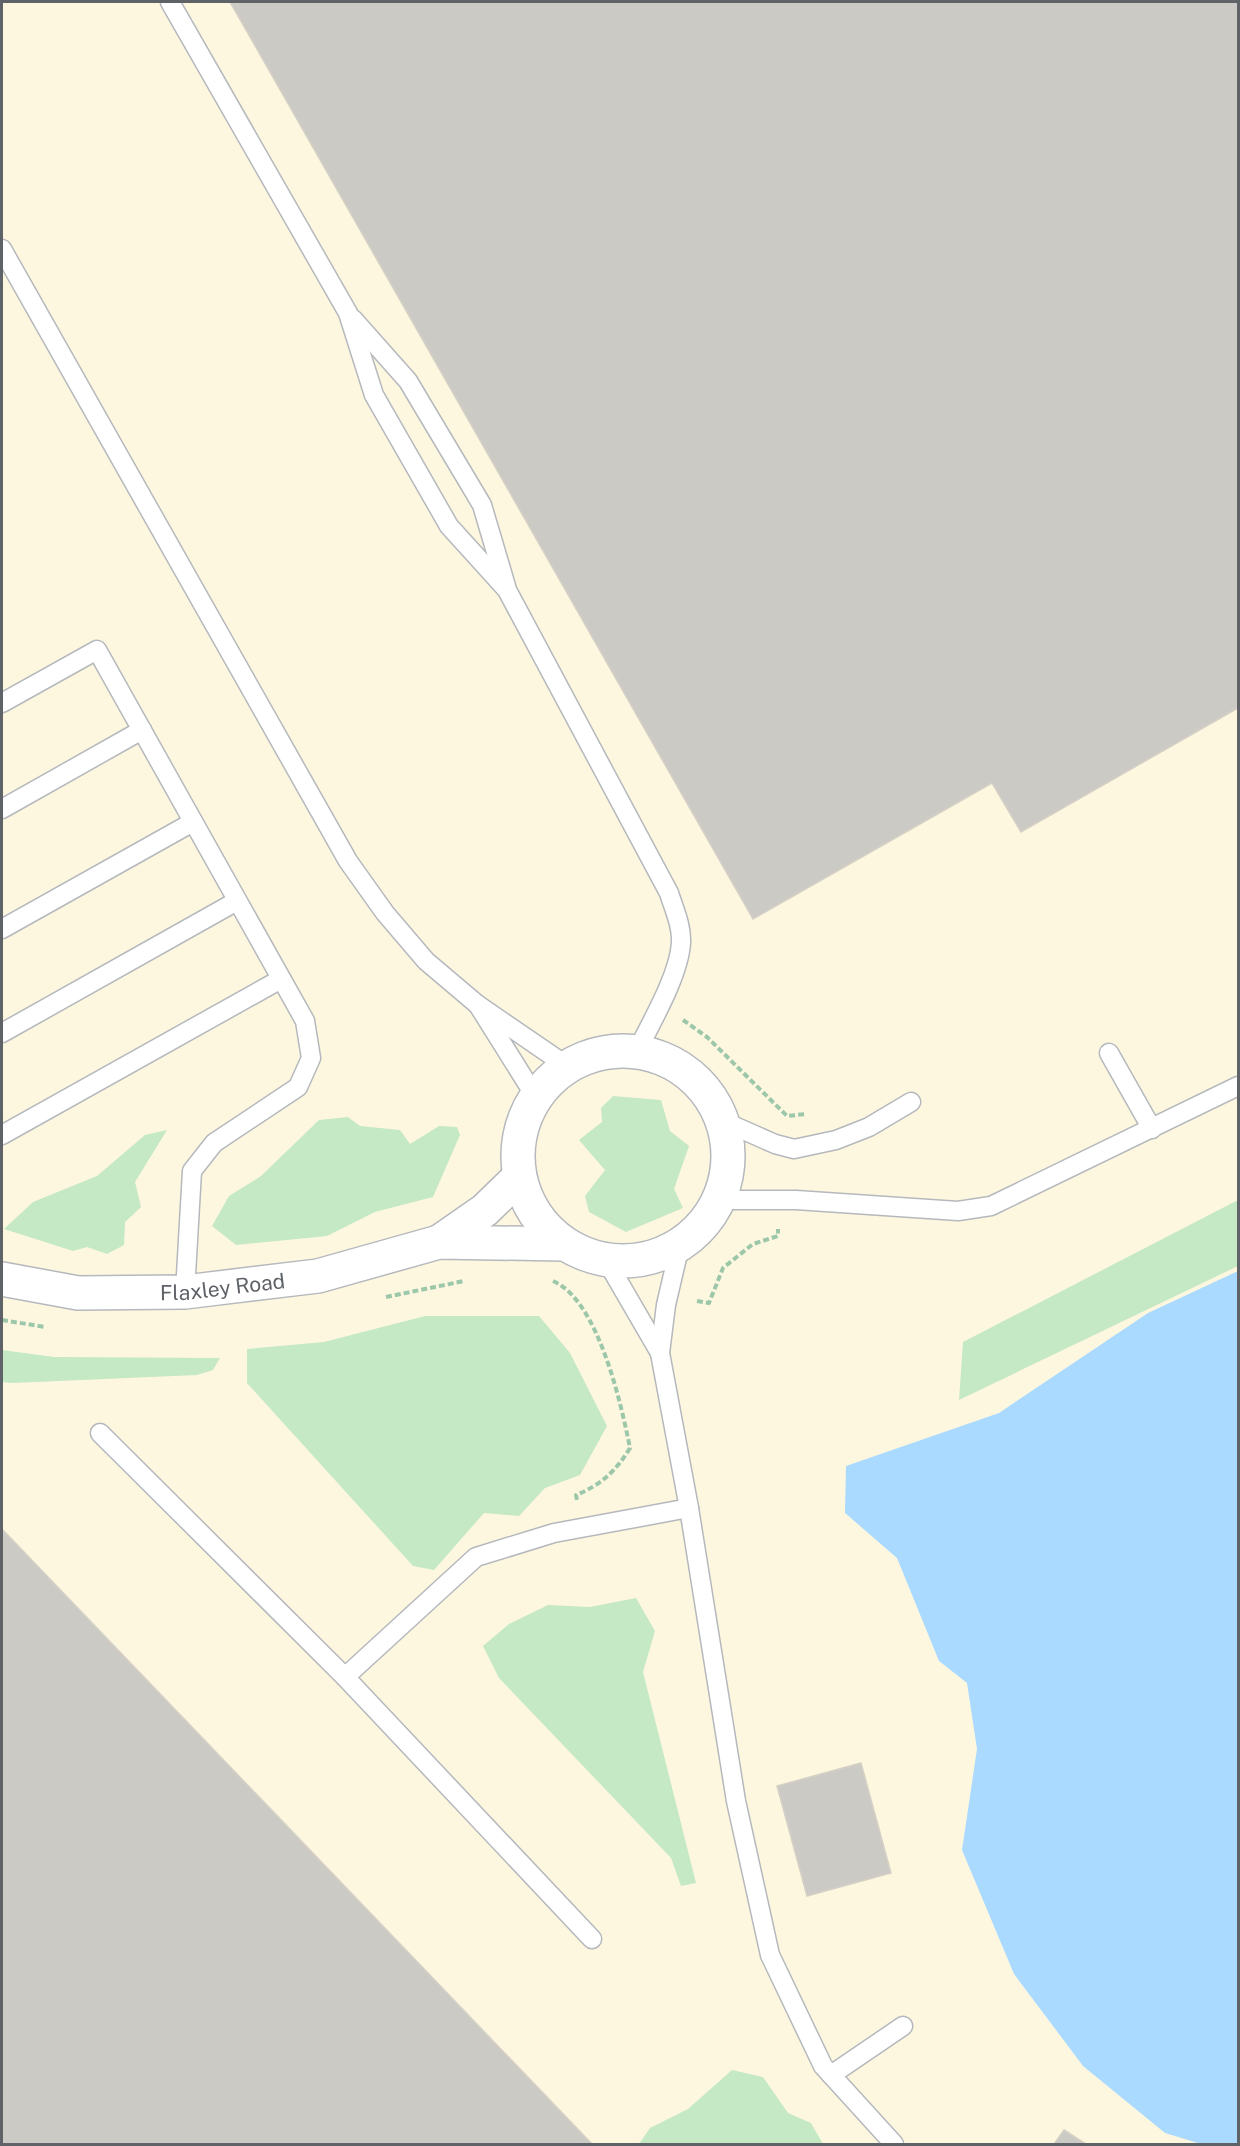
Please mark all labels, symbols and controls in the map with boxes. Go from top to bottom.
street label: Flaxley Road [160,1268,286,1305]

